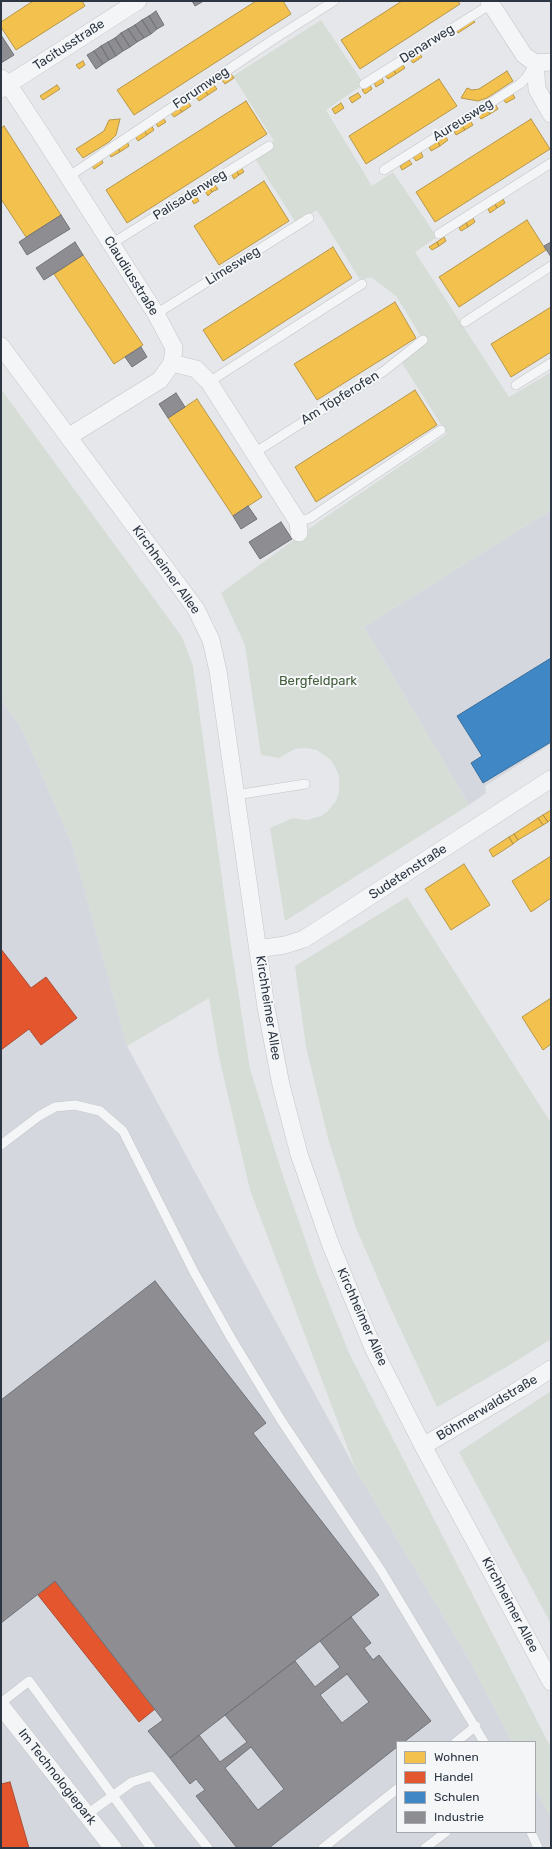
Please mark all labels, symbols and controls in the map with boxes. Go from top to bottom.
street label: Tacitusstraße [30,16,108,74]
street label: Denarweg [397,21,457,67]
street label: Forumweg [170,64,232,112]
street label: Aureusweg [430,95,496,145]
street label: Palisadenweg [150,166,230,224]
street label: Claudiusstraße [100,233,162,319]
street label: Limesweg [203,243,263,289]
street label: Am Töpferofen [298,368,382,428]
street label: Kirchheimer Allee [129,523,203,617]
park label: Bergfeldpark [279,673,357,689]
street label: Sudetenstraße [366,841,450,903]
street label: Kirchheimer Allee [252,955,284,1061]
street label: Kirchheimer Allee [333,1266,391,1368]
street label: Böhmerwaldstraße [434,1372,540,1444]
street label: Kirchheimer Allee [478,1555,542,1655]
street label: Im Technologiepark [15,1726,99,1828]
legend [396,1741,536,1833]
text: Wohnen [434,1750,479,1764]
text: Handel [434,1770,473,1784]
text: Schulen [434,1790,480,1804]
text: Industrie [434,1810,484,1824]

